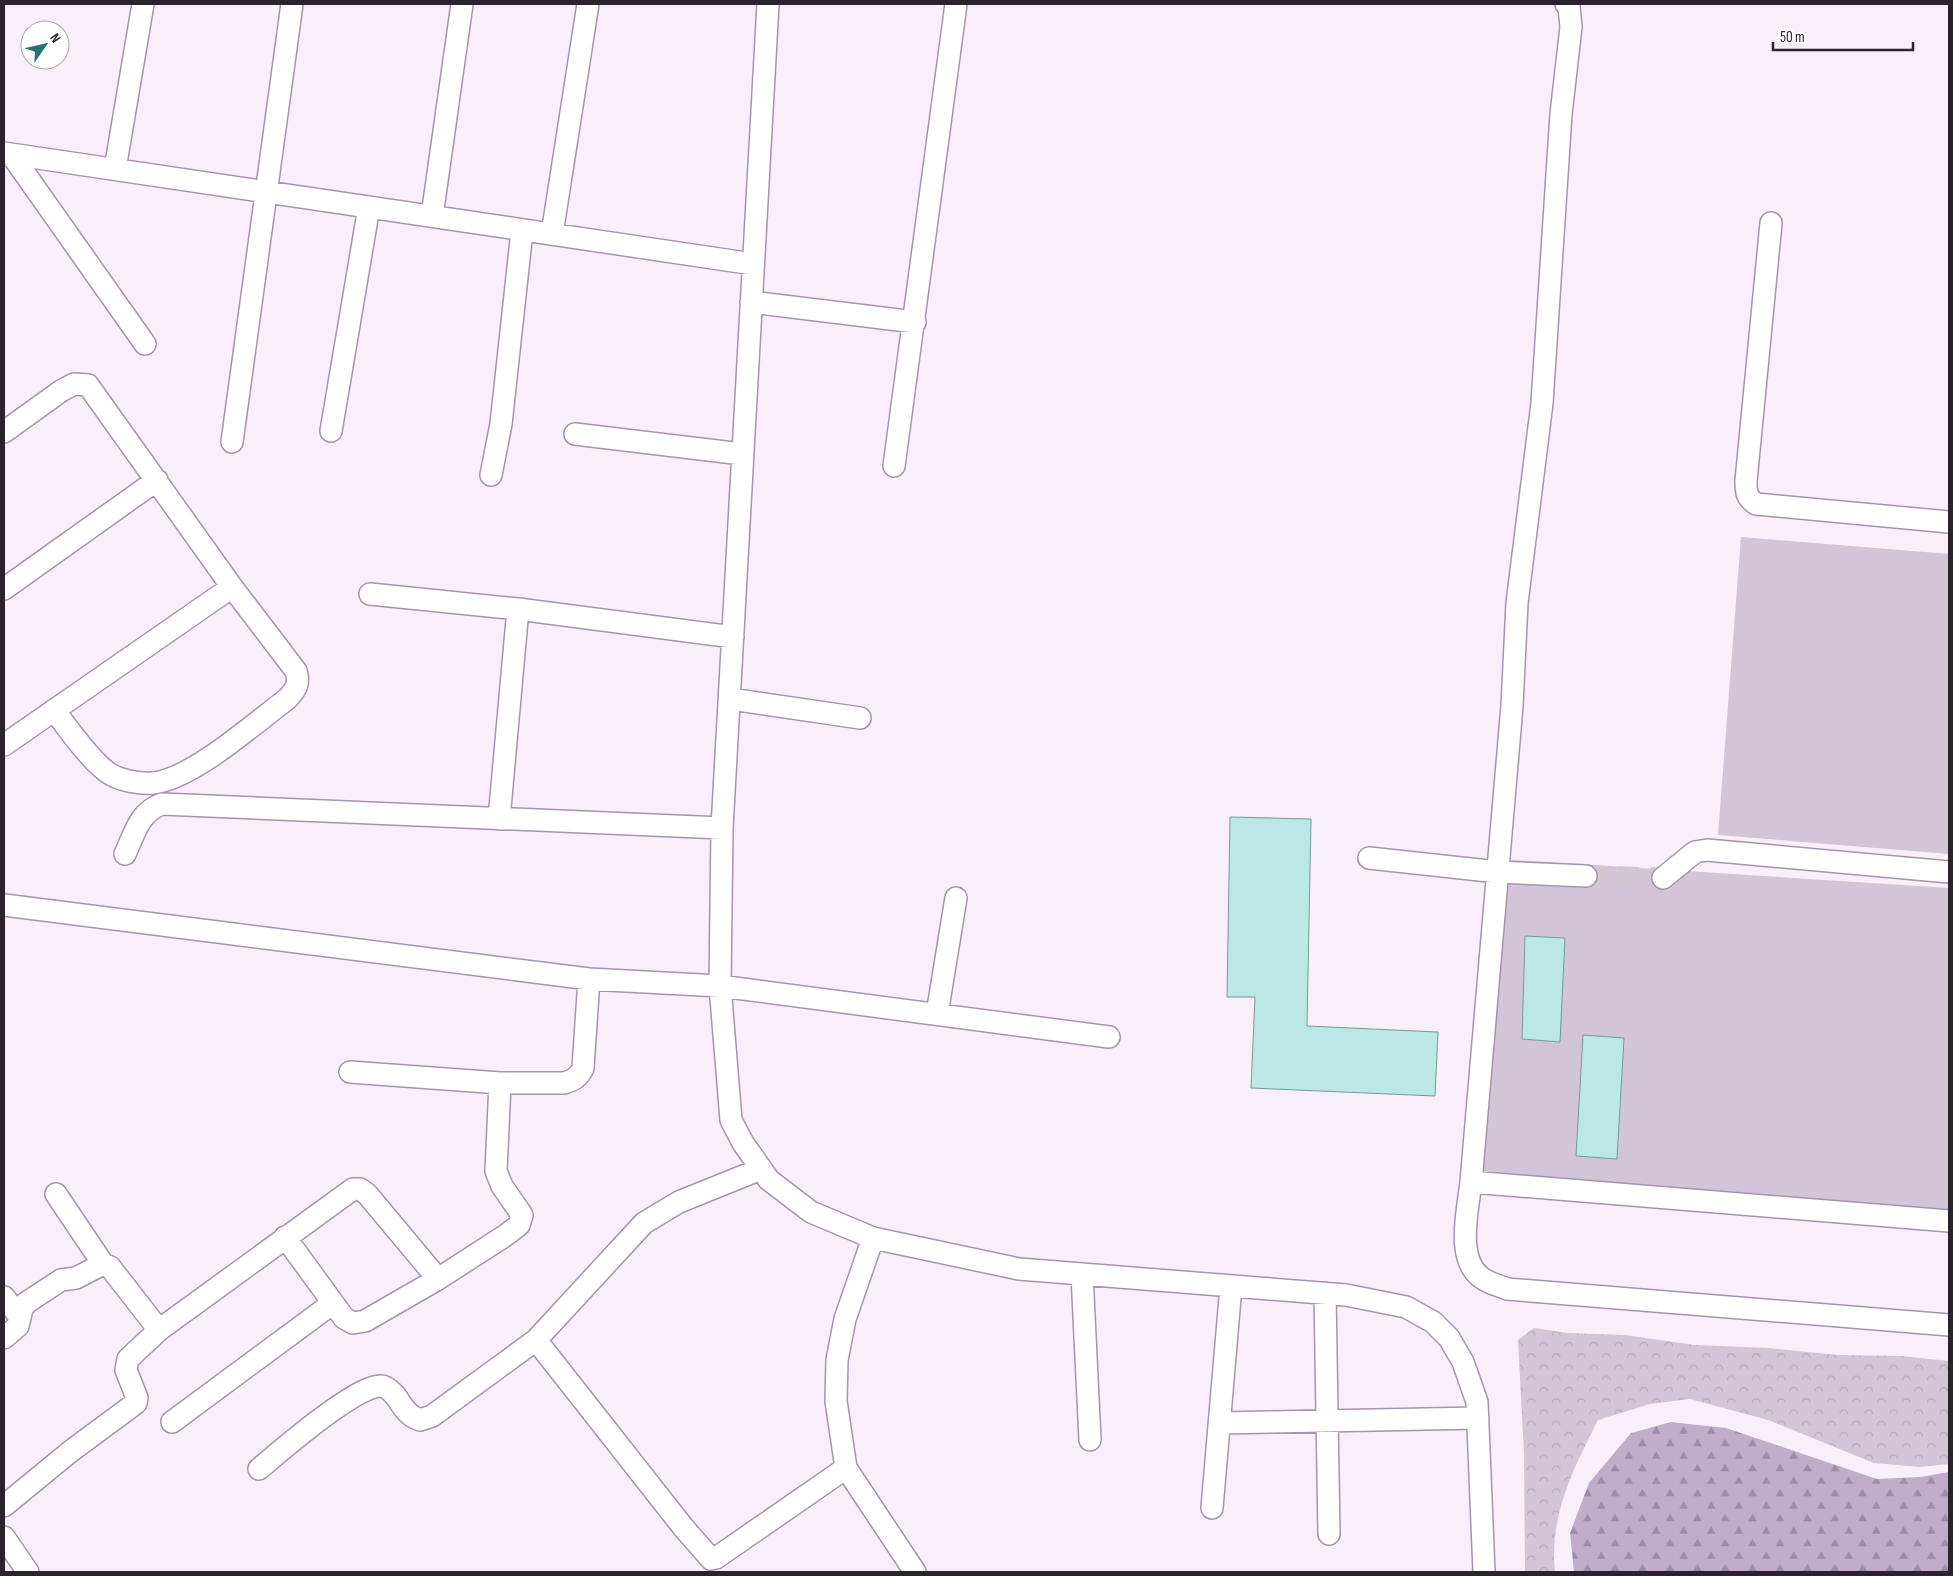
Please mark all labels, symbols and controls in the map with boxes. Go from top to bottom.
north arrow [20,20,70,70]
scale bar [1773,20,1913,52]
text: 50 m [1780,28,1805,47]
text: N [46,30,65,46]

